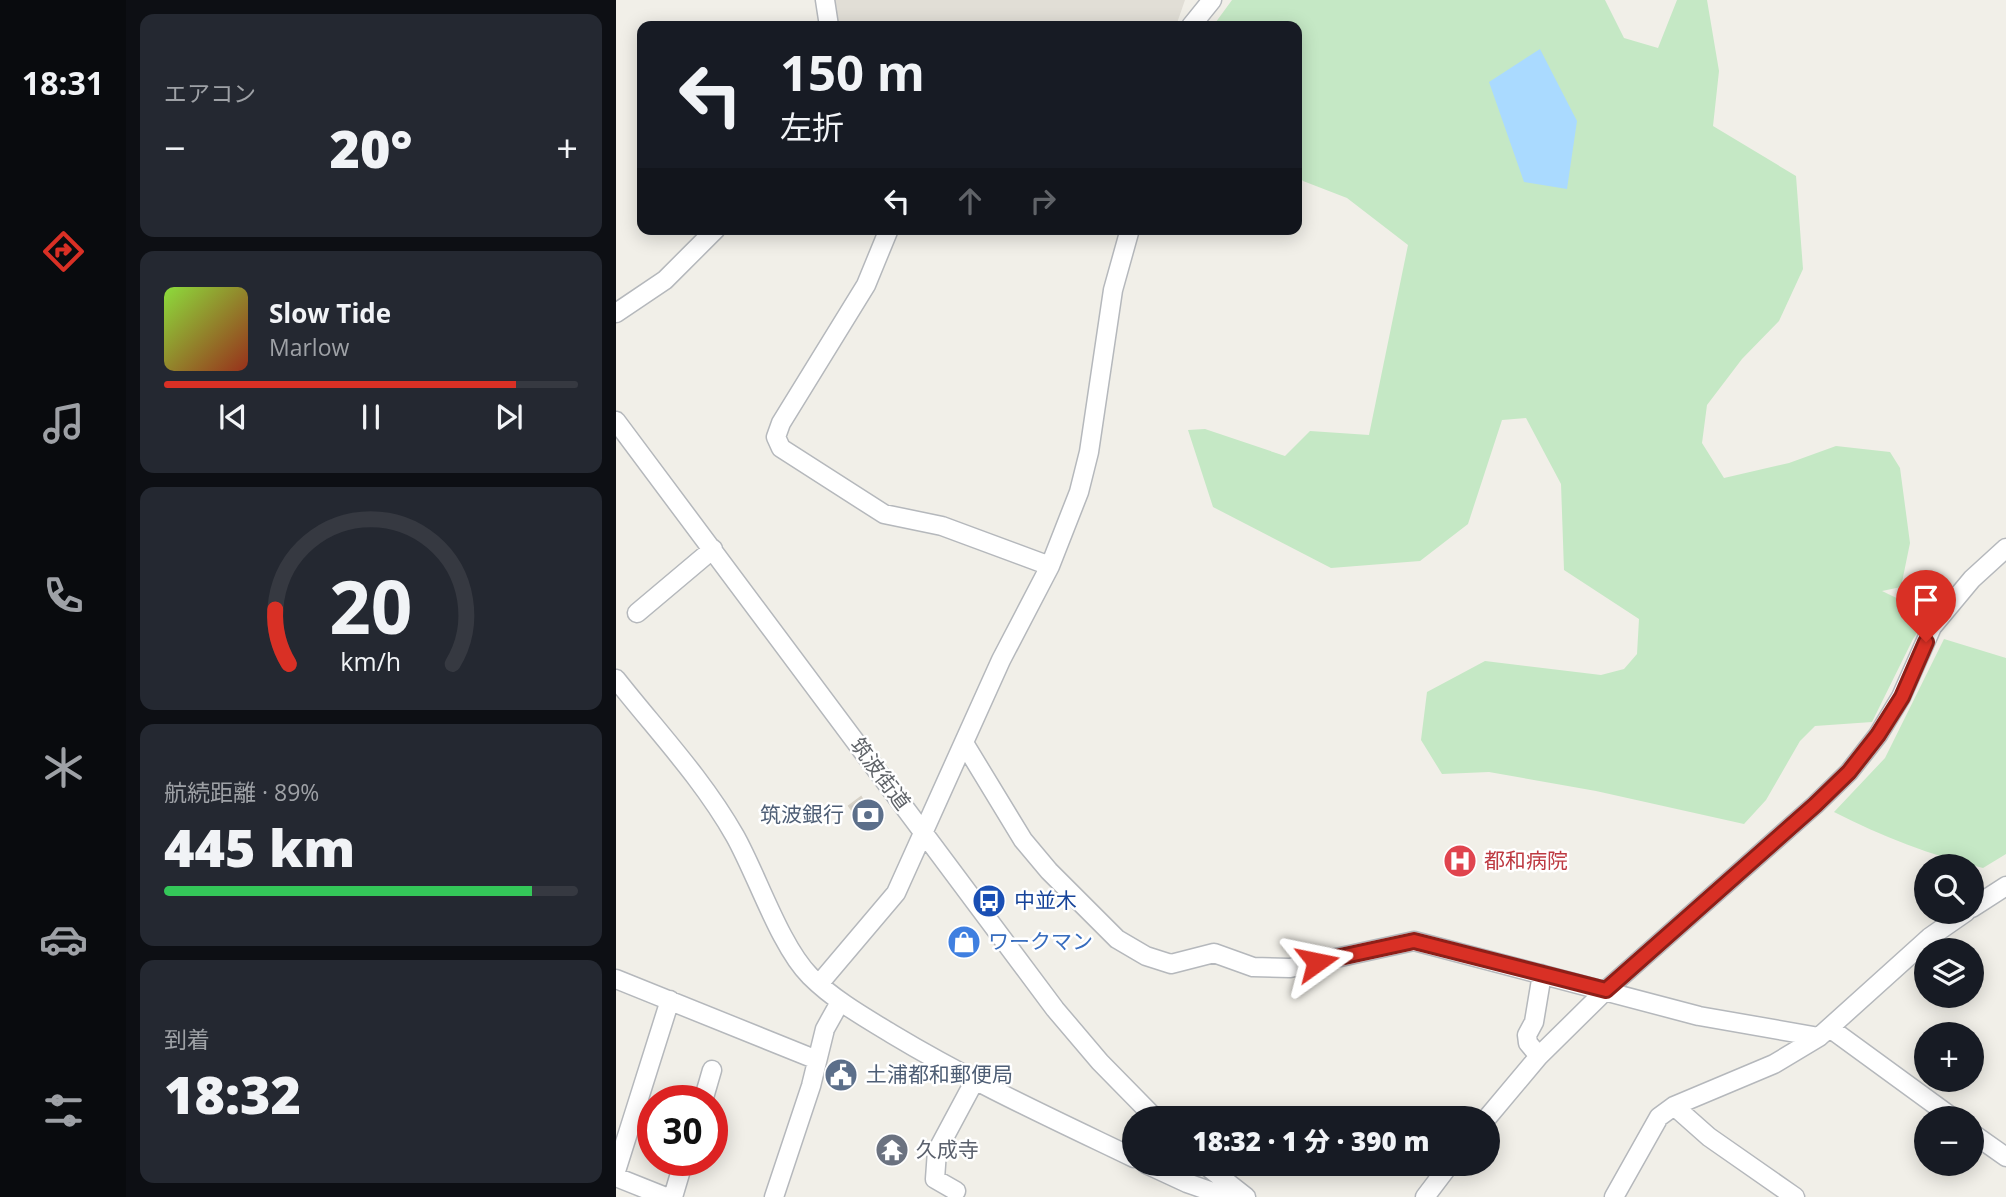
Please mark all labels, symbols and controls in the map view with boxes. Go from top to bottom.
text: 150 m [780,39,925,105]
icon: left [665,49,756,140]
text: 18:31 [22,61,104,104]
text: エアコン [164,77,256,109]
text: 左折 [780,105,844,148]
text: 20° [330,112,412,183]
text: − [164,121,186,173]
text: + [556,121,578,173]
icon: left [878,182,916,220]
icon: ahead [951,182,989,220]
icon: right [1024,182,1062,220]
icon: directions [39,227,88,276]
text: Slow Tide [269,295,391,331]
text: Marlow [269,331,349,363]
icon: previous [214,398,252,436]
icon: pause [352,398,390,436]
icon: next [490,398,528,436]
icon: music [39,399,88,448]
text: 20 [329,557,413,656]
pin [1896,570,1956,642]
icon: phone [39,571,88,620]
icon: arrive [1907,581,1945,619]
text: km/h [341,644,401,678]
street label: 筑波街道 [844,731,917,815]
icon: climate [39,743,88,792]
text: 航続距離 · 89% [164,776,319,808]
bank icon: 筑波銀行 [849,796,887,834]
place label: 筑波銀行 [760,800,844,828]
text: 445 km [164,811,355,882]
hospital icon: 都和病院 [1441,842,1479,880]
place label: 都和病院 [1484,846,1568,874]
map controls [1914,854,1984,1176]
button: search [1914,854,1984,924]
bus stop icon: 中並木 [970,882,1008,920]
place label: 中並木 [1014,886,1077,914]
icon: car [39,915,88,964]
shop icon: ワークマン [945,923,983,961]
position arrow [1280,925,1354,999]
place label: ワークマン [988,927,1093,955]
button: layers [1914,938,1984,1008]
button: + [1914,1022,1984,1092]
text: 到着 [164,1023,210,1055]
public building icon: 土浦都和郵便局 [822,1056,860,1094]
text: 18:32 [164,1058,301,1129]
place label: 土浦都和郵便局 [866,1060,1013,1088]
speed limit sign: 30 [637,1085,728,1176]
icon: filters [39,1086,88,1135]
button: − [1914,1106,1984,1176]
text: 18:32 · 1 分 · 390 m [1193,1123,1429,1159]
temple icon: 久成寺 [873,1131,911,1169]
place label: 久成寺 [916,1135,979,1163]

